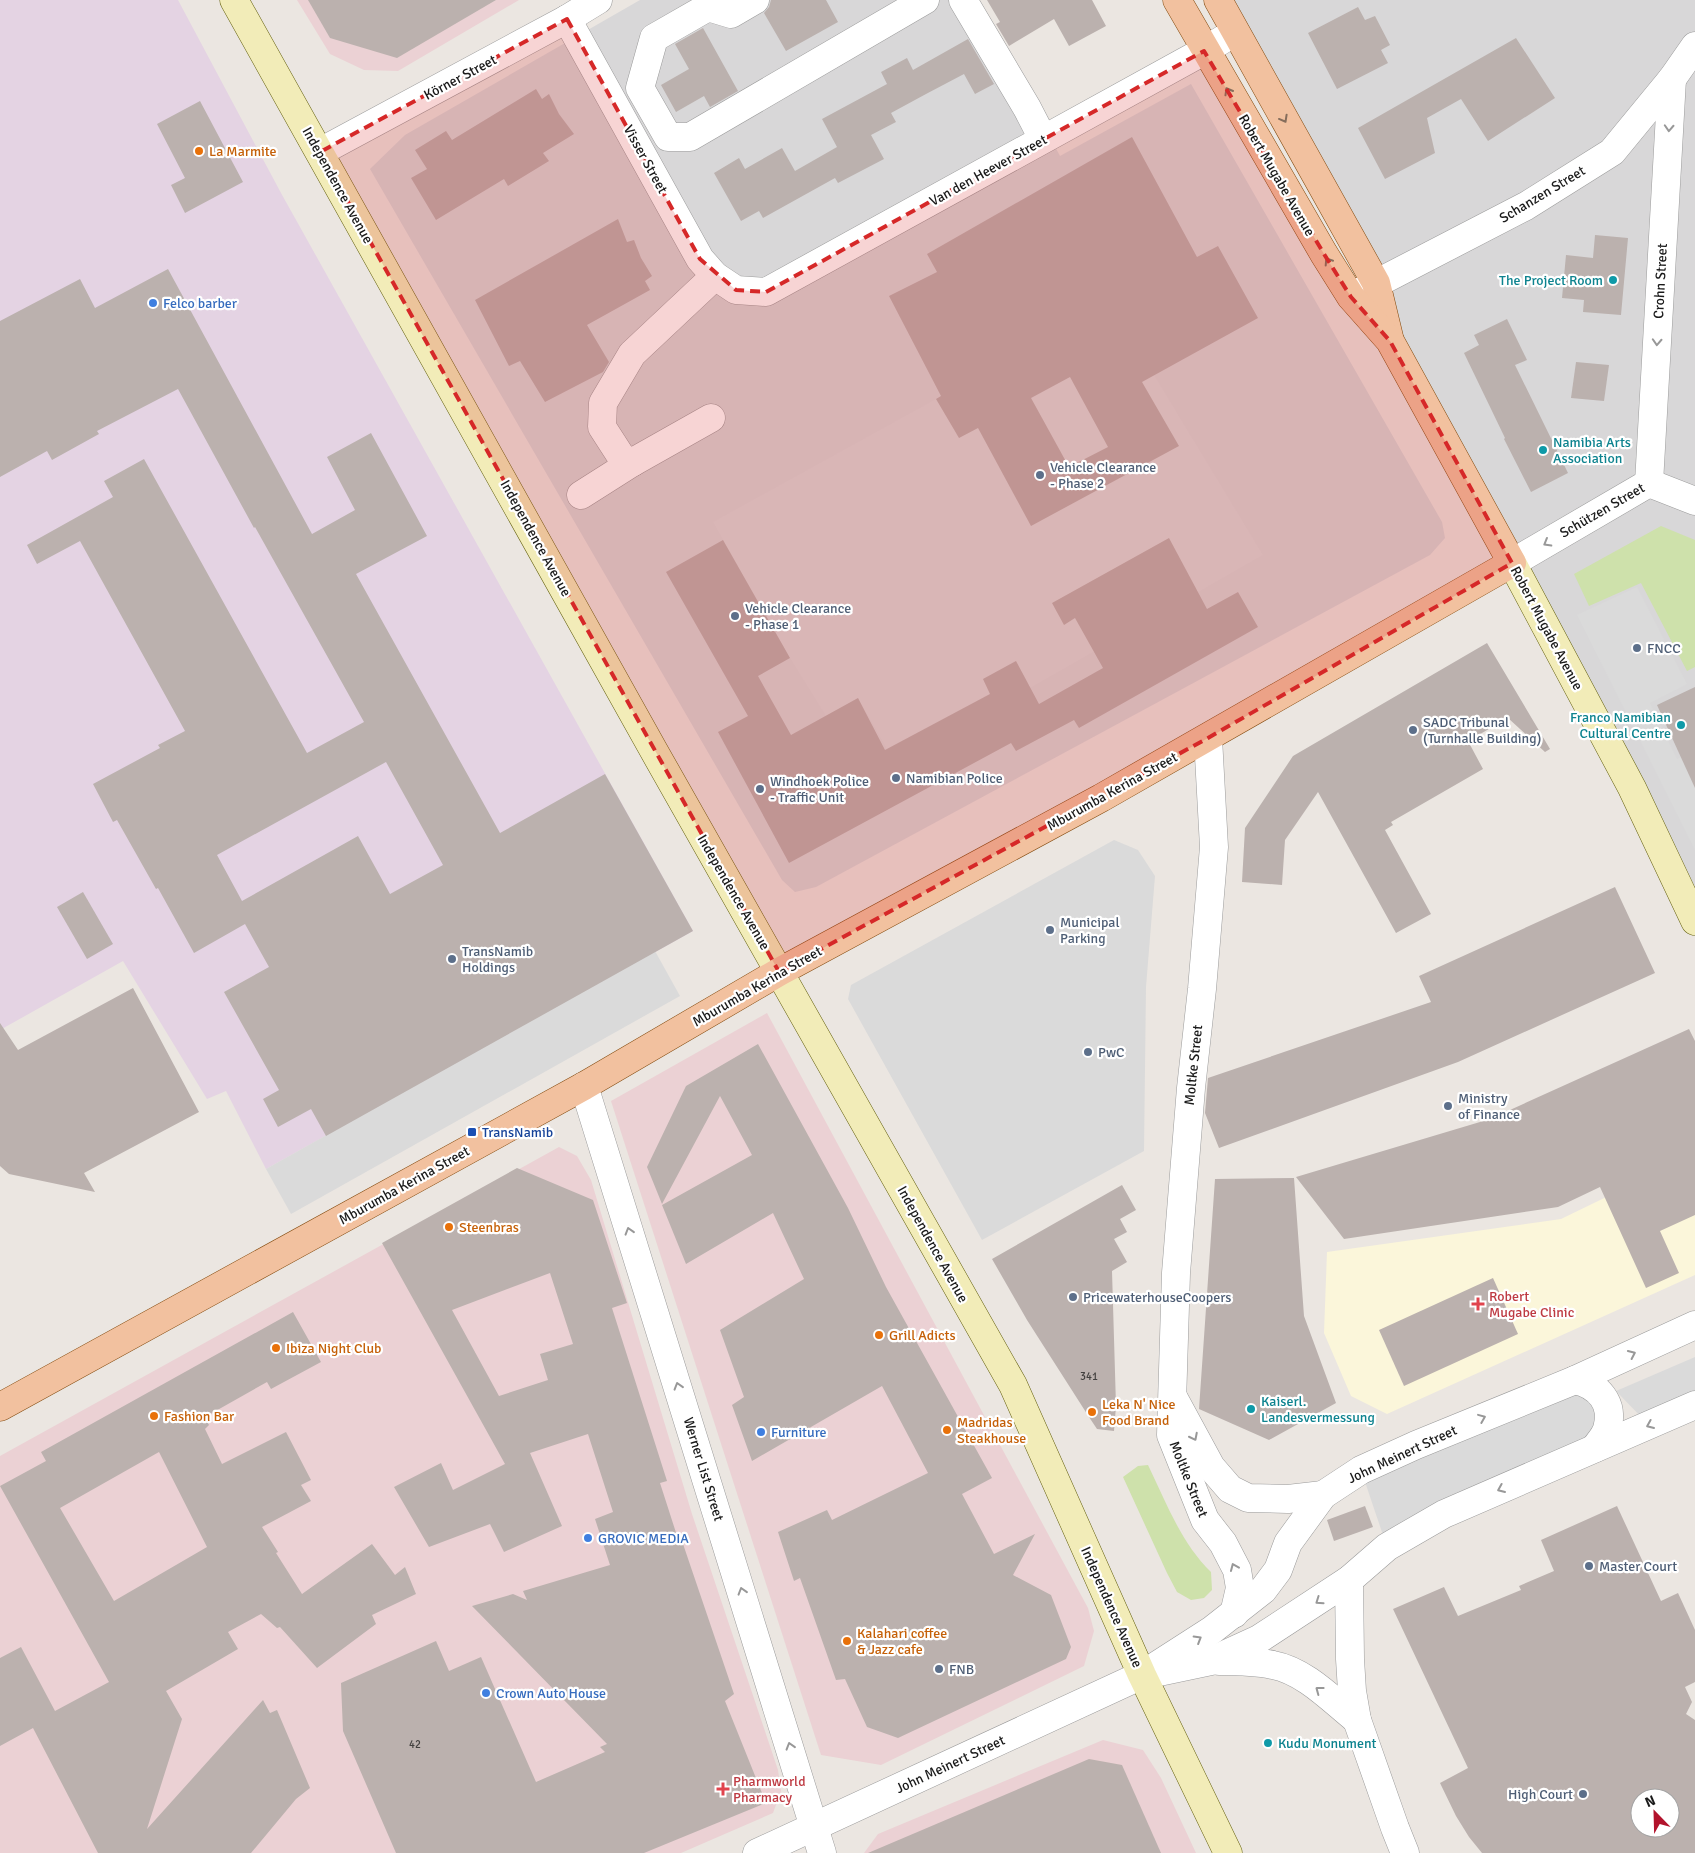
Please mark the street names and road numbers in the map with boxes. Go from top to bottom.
street label: Körner Street [421,51,500,104]
street label: Robert Mugabe Avenue [1235,111,1318,239]
street label: Visser Street [620,122,671,197]
street label: Independence Avenue [298,124,377,247]
street label: Van den Heever Street [927,131,1050,210]
street label: Schanzen Street [1496,162,1588,227]
street label: Crohn Street [1650,243,1671,319]
street label: Independence Avenue [496,477,575,600]
street label: Schützen Street [1557,479,1648,542]
street label: Robert Mugabe Avenue [1507,563,1586,693]
street label: Mburumba Kerina Street [1044,748,1181,834]
street label: Independence Avenue [694,831,774,953]
street label: Mburumba Kerina Street [690,942,825,1030]
street label: Moltke Street [1181,1024,1206,1106]
street label: Mburumba Kerina Street [336,1142,473,1228]
street label: Independence Avenue [893,1183,972,1306]
street label: Werner List Street [680,1415,727,1523]
street label: John Meinert Street [1345,1422,1460,1487]
street label: Moltke Street [1166,1439,1212,1520]
street label: Independence Avenue [1077,1544,1146,1670]
street label: John Meinert Street [893,1732,1008,1797]

